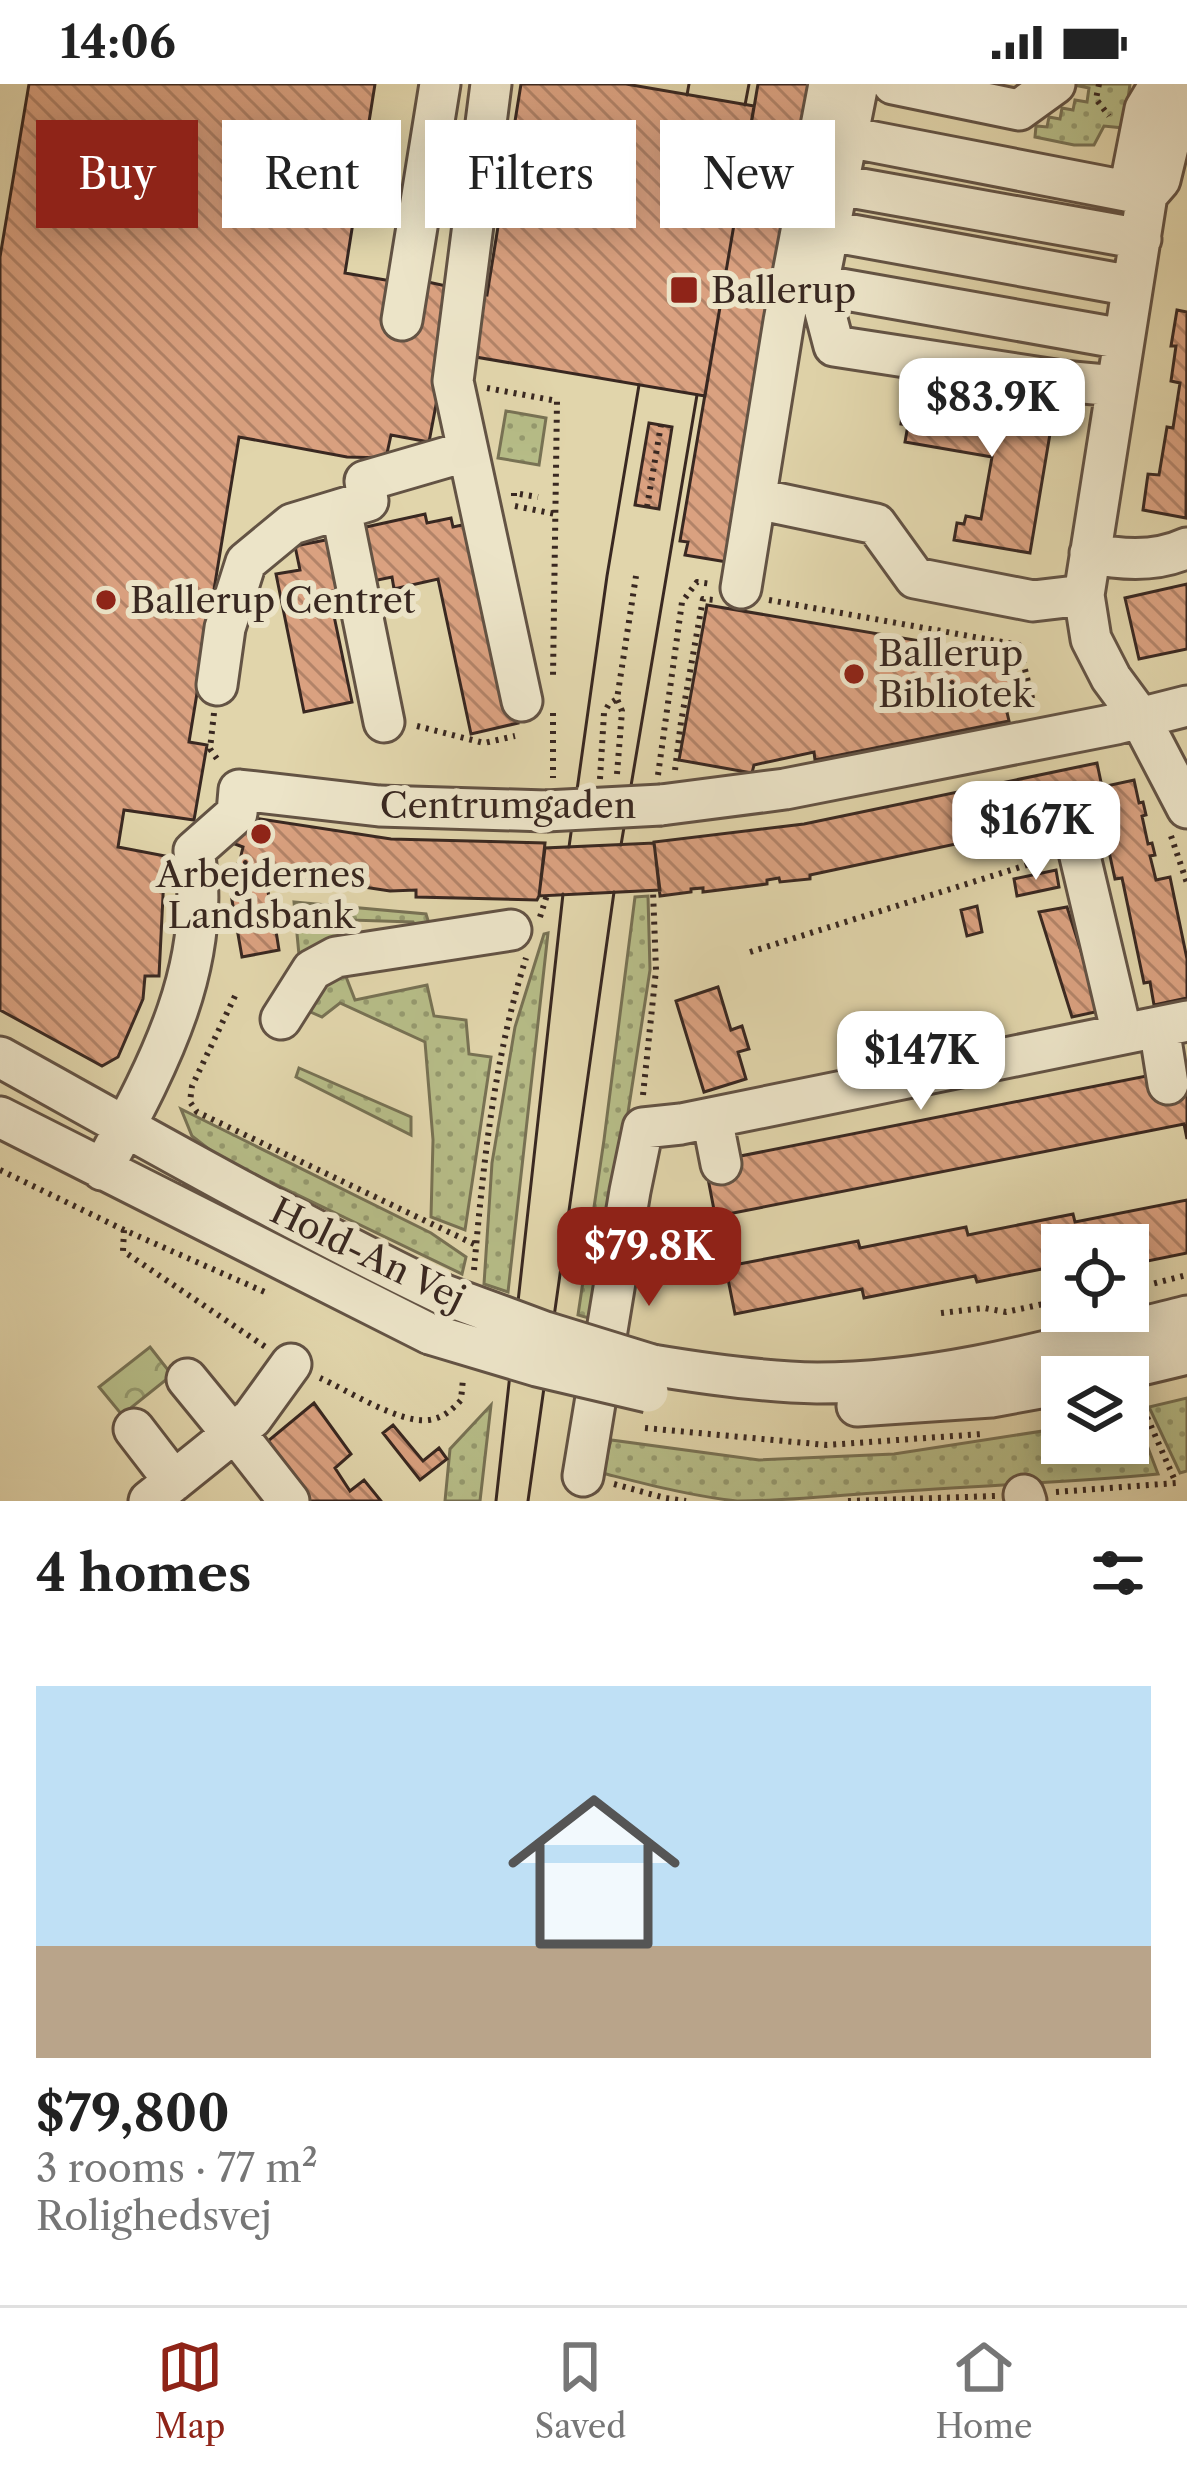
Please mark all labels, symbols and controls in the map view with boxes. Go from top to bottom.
text: 14:06 [60,14,176,70]
chip: Buy [36,120,198,228]
chip: Rent [222,120,401,228]
chip: Filters [425,120,636,228]
chip: New [660,120,835,228]
place label: Ballerup [711,268,856,312]
marker: Ballerup [668,274,700,306]
pin: $83.9K [894,358,1090,460]
text: $83.9K [926,373,1058,421]
place label: Ballerup Centret [130,578,416,622]
marker: Ballerup Centret [93,587,119,613]
place label: Ballerup Bibliotek [878,631,1035,716]
marker: Ballerup Bibliotek [841,661,867,687]
pin: $167K [952,781,1120,883]
street label: Centrumgaden [380,783,636,827]
text: $167K [979,796,1093,844]
marker: Arbejdernes Landsbank [248,821,274,847]
place label: Arbejdernes Landsbank [155,852,366,937]
pin: $147K [837,1011,1005,1113]
text: $147K [864,1026,978,1074]
street label: Hold-An Vej [264,1188,472,1320]
pin: $79.8K [551,1207,747,1309]
text: $79.8K [584,1222,714,1270]
map controls [1041,1224,1149,1464]
button: locate [1041,1224,1149,1332]
button: layers [1041,1356,1149,1464]
icon: filters [1085,1540,1151,1606]
text: 4 homes [36,1542,251,1604]
icon: home [486,1764,702,1980]
text: $79,800 [36,2082,230,2144]
text: 3 rooms · 77 m² [36,2144,318,2192]
text: Rolighedsvej [36,2192,272,2240]
tab: Map [155,2334,225,2447]
tab: Saved [535,2334,626,2447]
tab: Home [935,2334,1032,2447]

